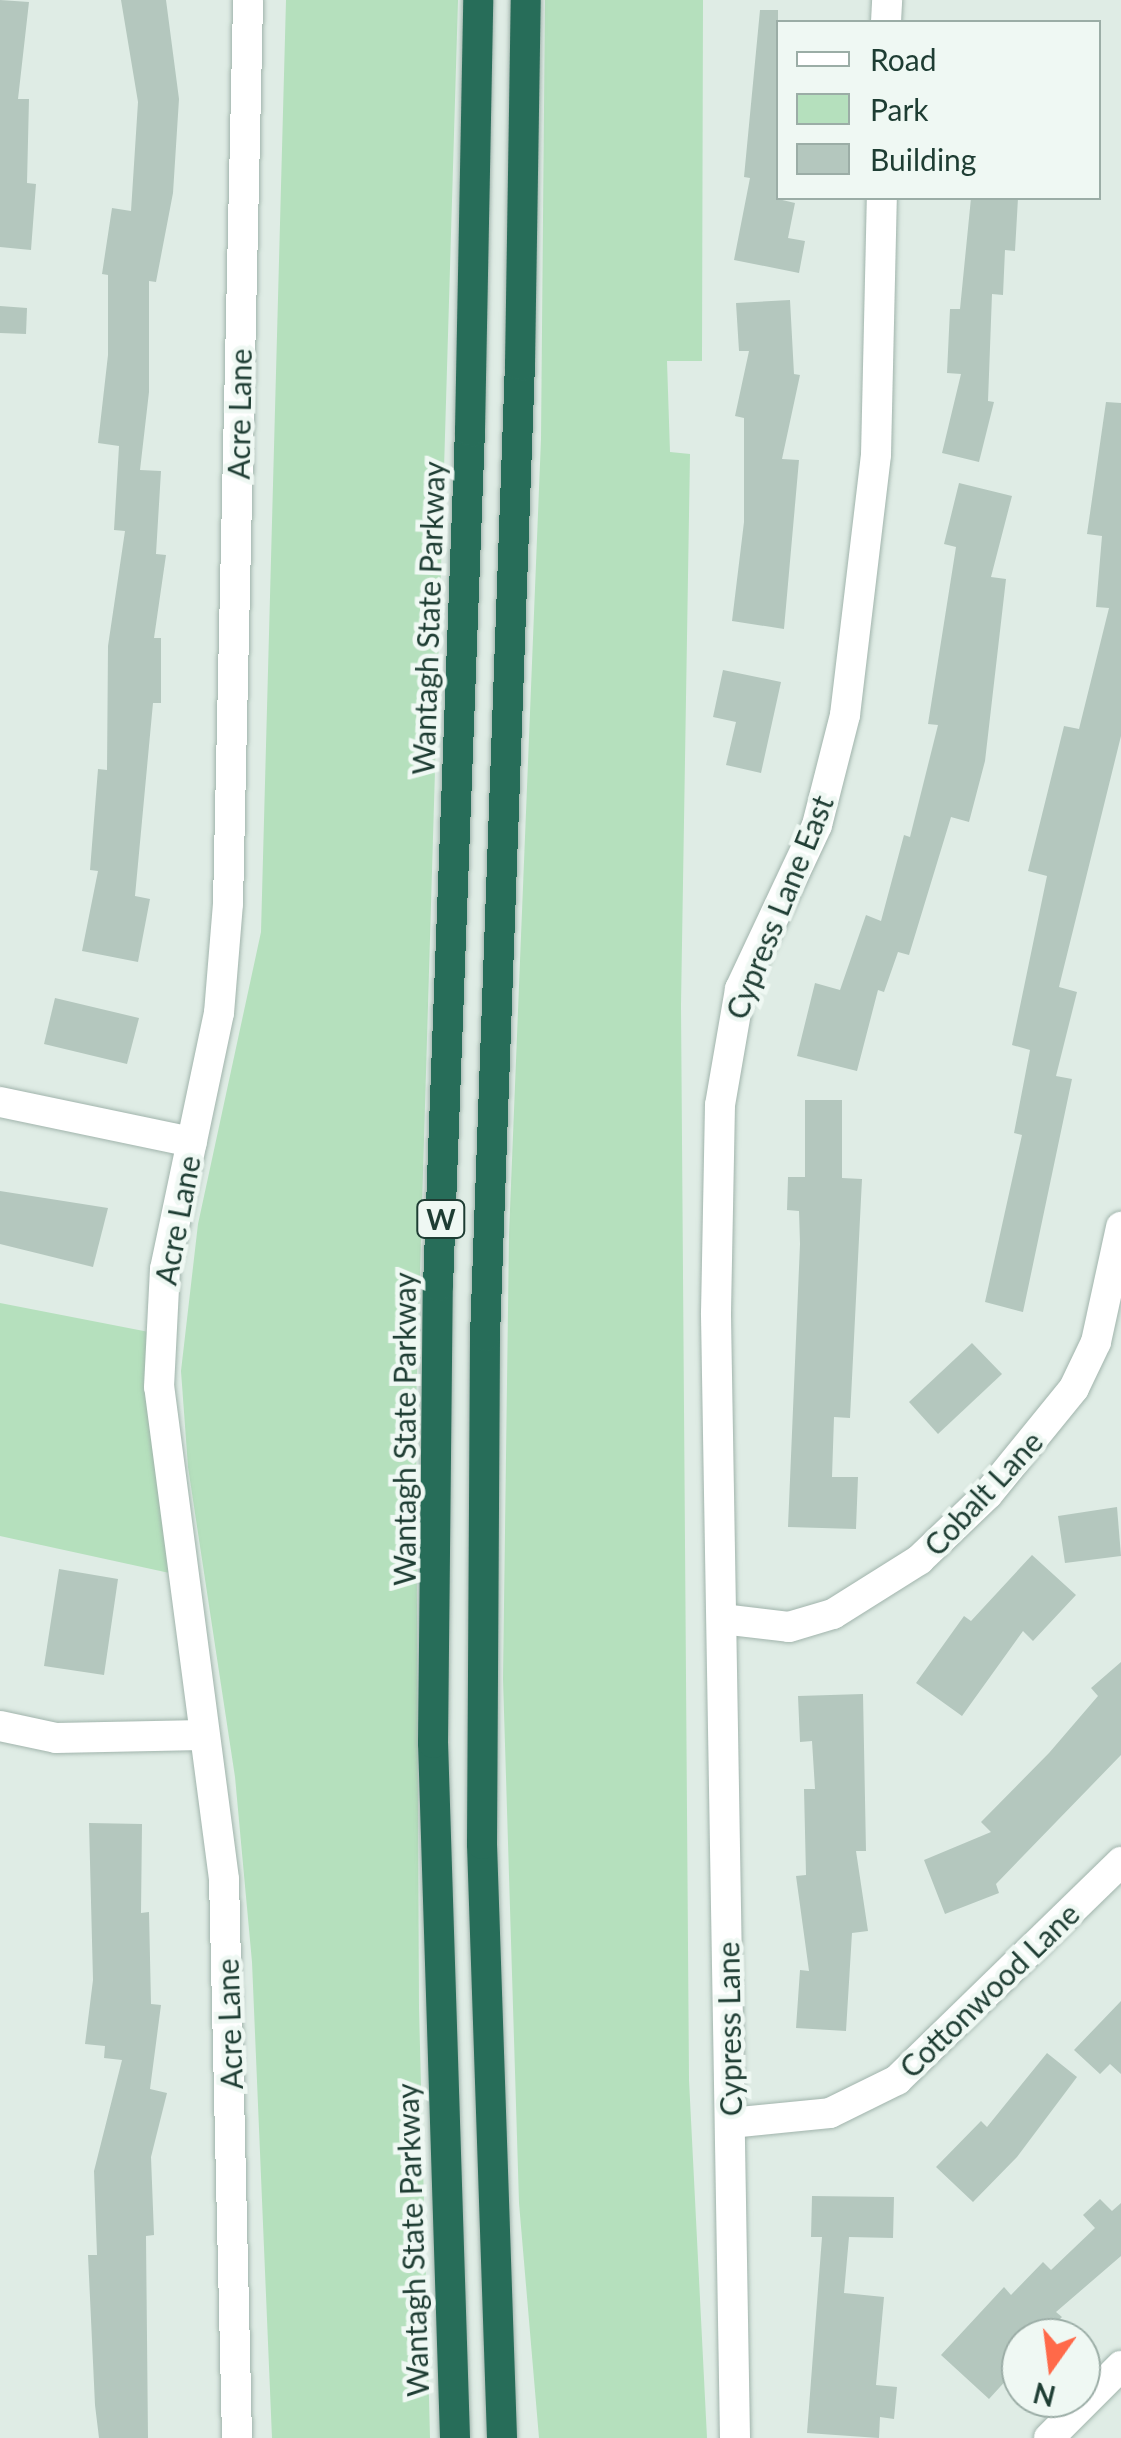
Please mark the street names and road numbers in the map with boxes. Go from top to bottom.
street label: Acre Lane [220,348,258,480]
street label: Wantagh State Parkway [405,461,451,775]
street label: Cypress Lane East [718,790,840,1024]
street label: Acre Lane [147,1152,207,1288]
road number: W [416,1196,466,1242]
street label: Wantagh State Parkway [386,1272,422,1586]
street label: Cobalt Lane [916,1423,1050,1563]
street label: Cottonwood Lane [892,1895,1086,2085]
street label: Cypress Lane [709,1941,749,2117]
street label: Acre Lane [209,1958,249,2090]
street label: Wantagh State Parkway [389,2083,435,2397]

